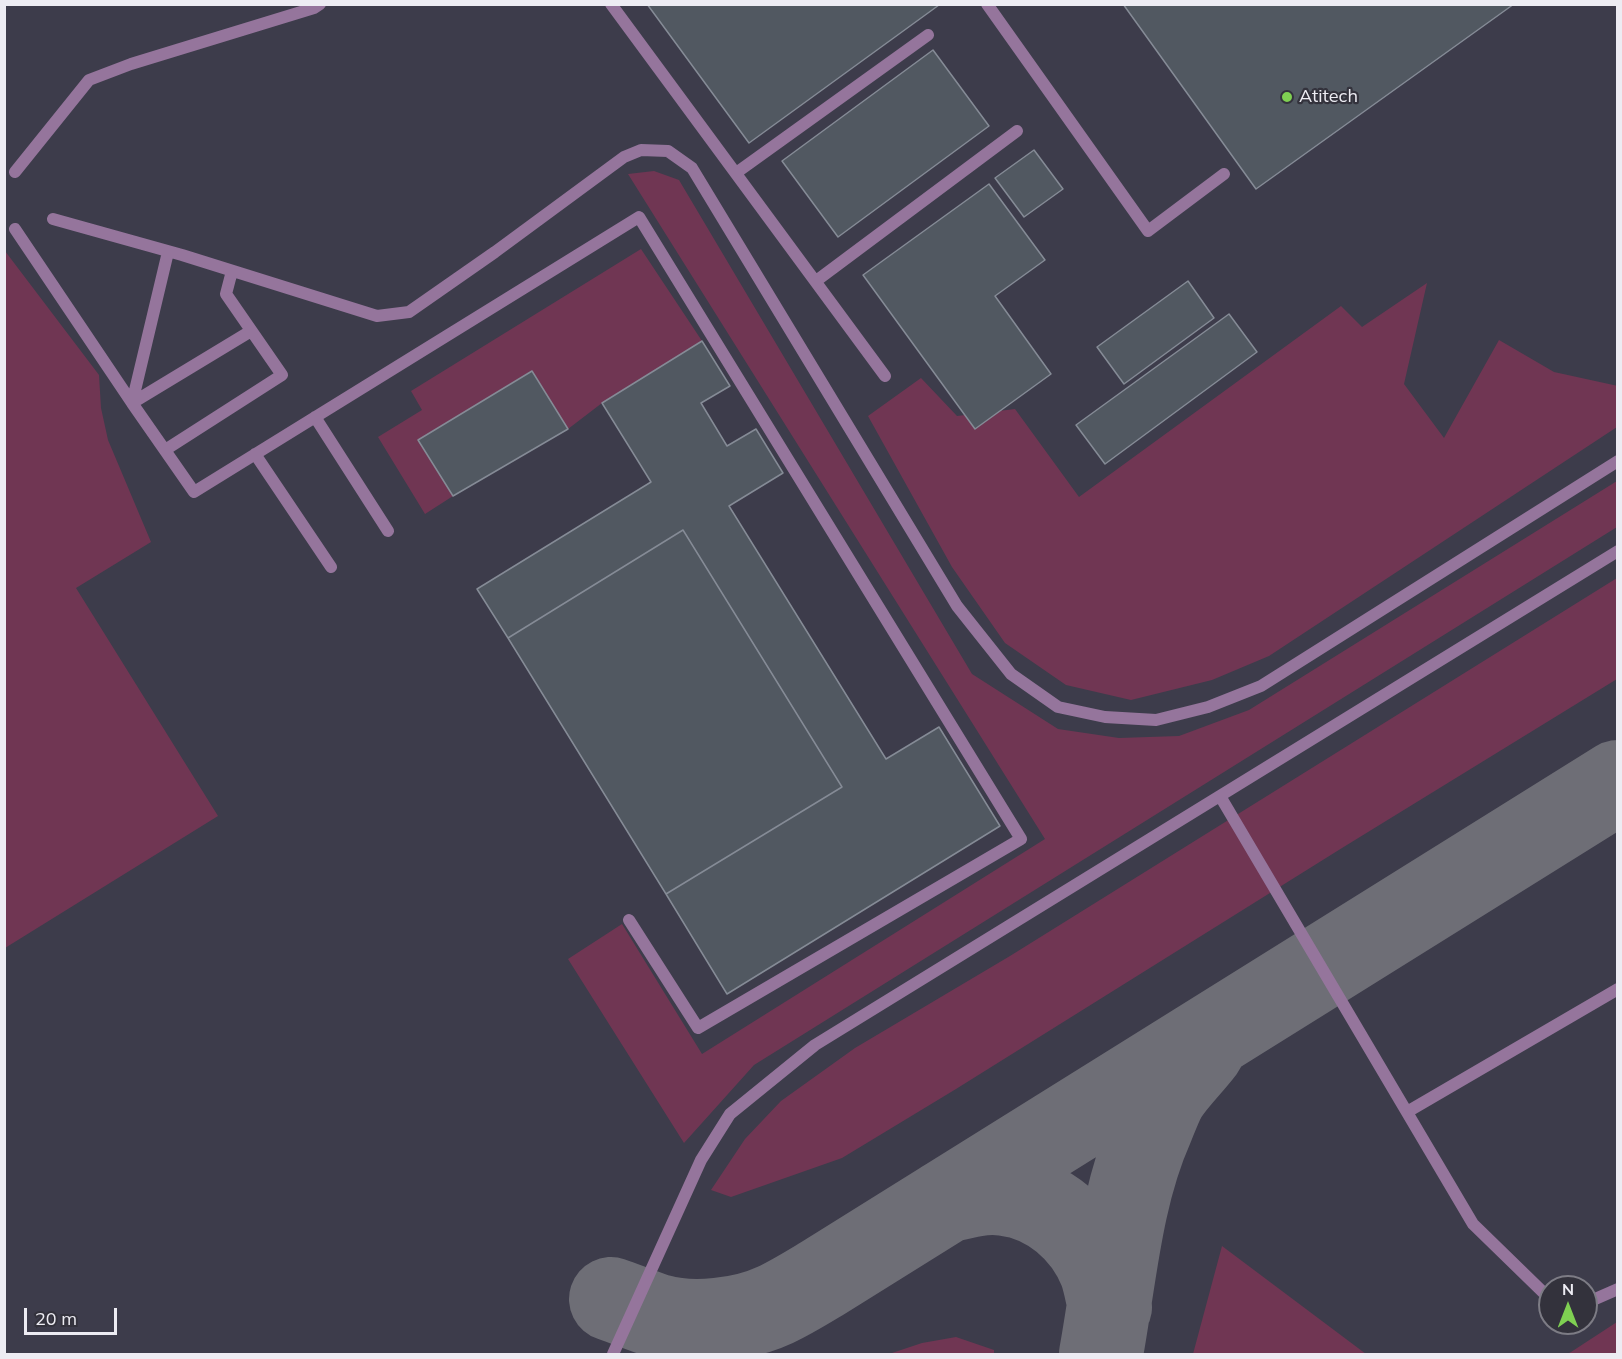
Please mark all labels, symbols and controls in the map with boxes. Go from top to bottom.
place label: Atitech [1299,86,1358,108]
marker: Atitech [1280,90,1294,104]
north arrow [1538,1275,1598,1335]
text: N [1562,1279,1574,1299]
scale bar [27,1296,120,1334]
text: 20 m [35,1307,77,1330]

